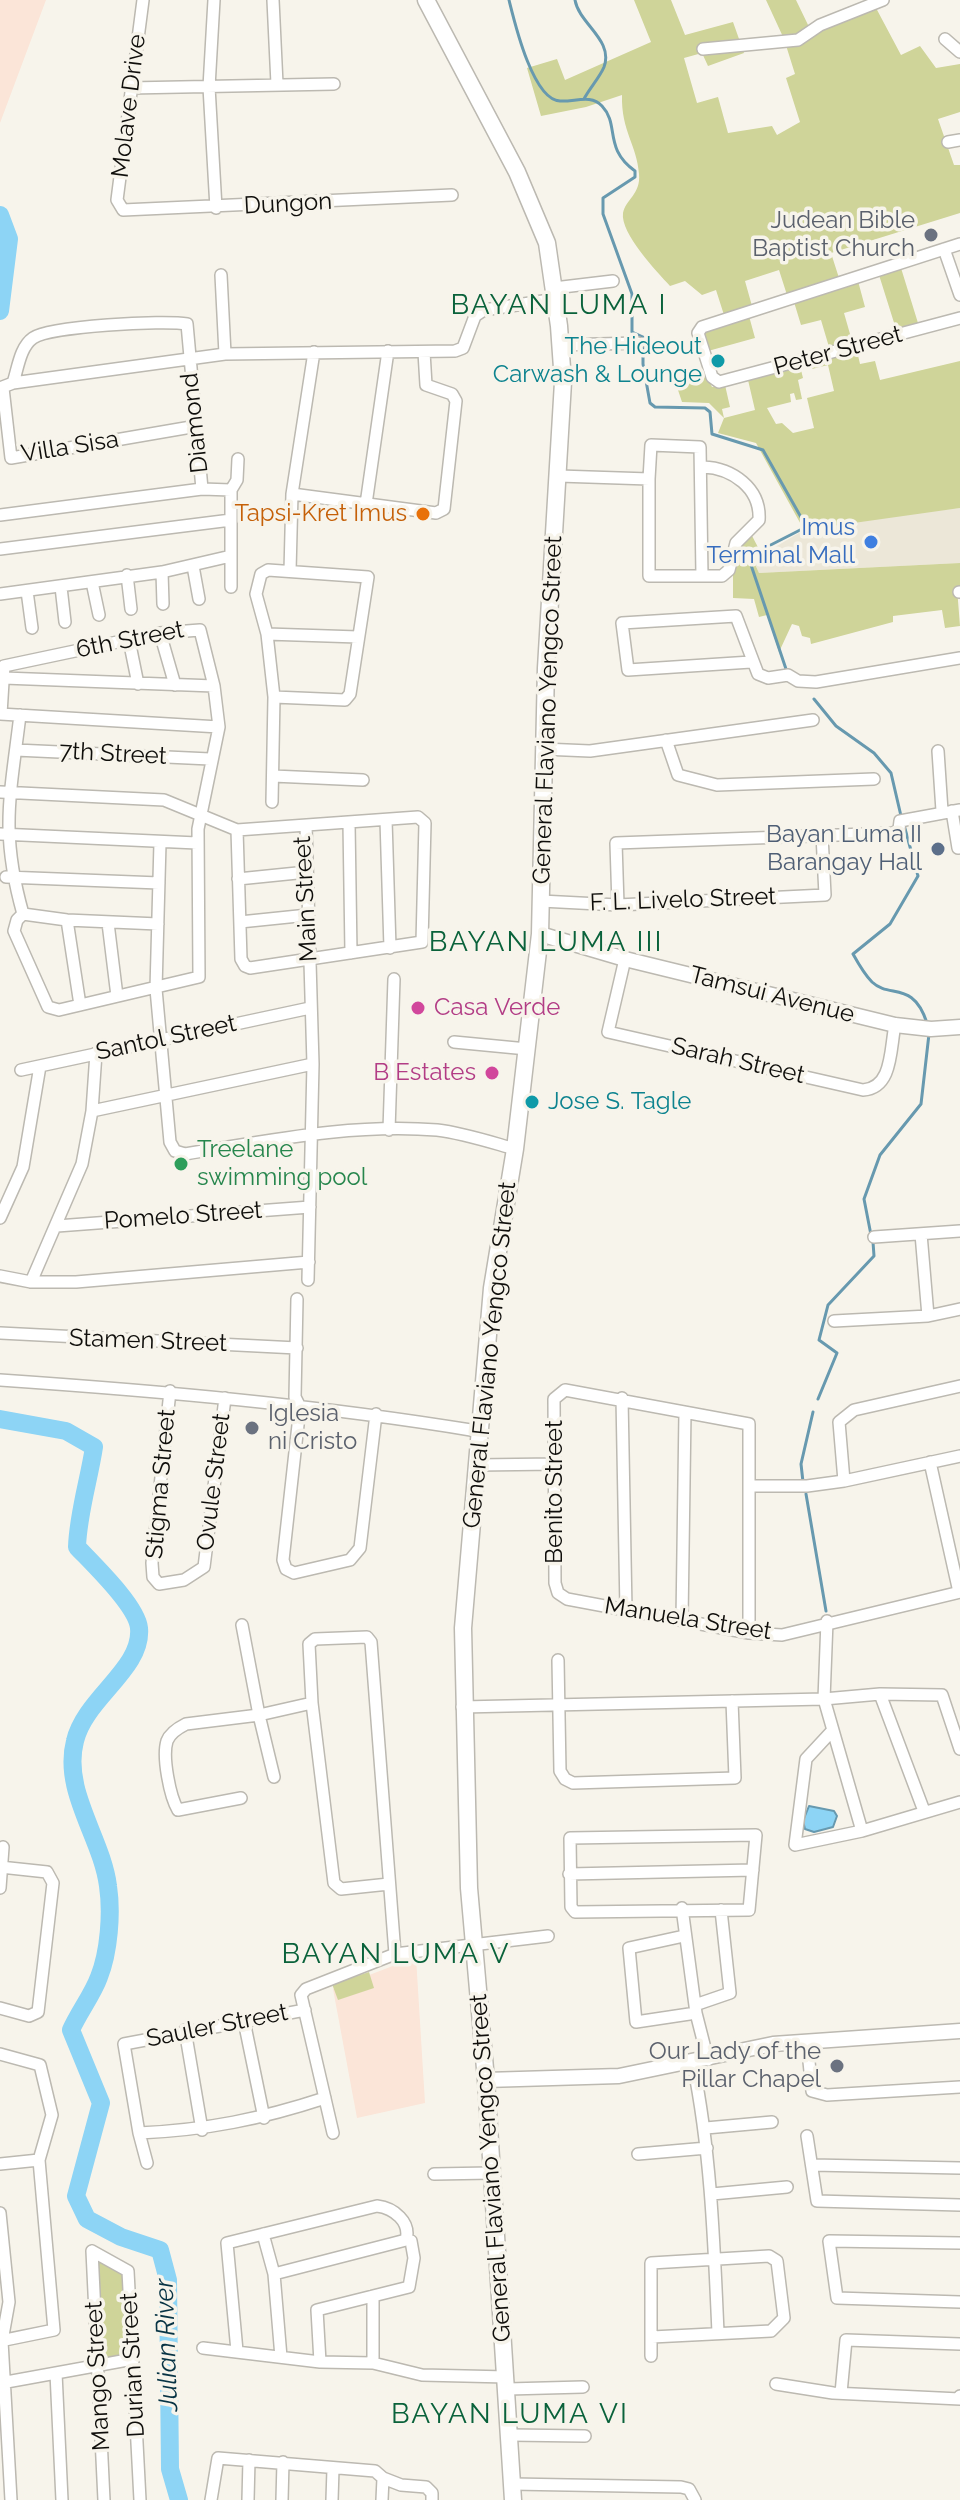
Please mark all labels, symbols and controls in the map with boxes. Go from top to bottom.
street label: Molave Drive [106,33,152,179]
street label: Dungon [243,187,333,221]
place label: Judean Bible Baptist Church [752,207,915,263]
marker: Judean Bible Baptist Church [922,226,940,244]
district label: BAYAN LUMA I [451,289,667,323]
street label: Peter Street [771,320,905,382]
place label: The Hideout Carwash & Lounge [493,333,702,389]
marker: The Hideout Carwash & Lounge [709,352,727,370]
street label: Diamond [175,371,215,475]
street label: Villa Sisa [19,425,121,469]
place label: Tapsi-Kret Imus [235,500,407,528]
marker: Tapsi-Kret Imus [414,505,432,523]
place label: Imus Terminal Mall [706,514,855,570]
marker: Imus Terminal Mall [862,533,880,551]
street label: General Flaviano Yengco Street [528,535,568,885]
street label: 6th Street [74,615,186,665]
street label: 7th Street [59,737,167,771]
place label: Bayan Luma II Barangay Hall [766,821,922,877]
street label: Main Street [288,835,324,963]
marker: Bayan Luma II Barangay Hall [929,840,947,858]
street label: F. L. Livelo Street [589,882,777,918]
district label: BAYAN LUMA III [429,926,663,960]
street label: Tamsui Avenue [687,961,857,1029]
place label: Casa Verde [434,994,560,1022]
marker: Casa Verde [409,999,427,1017]
street label: Santol Street [93,1009,239,1067]
street label: Sarah Street [669,1032,807,1090]
place label: B Estates [373,1059,476,1087]
marker: B Estates [483,1064,501,1082]
place label: Jose S. Tagle [548,1088,691,1116]
marker: Jose S. Tagle [523,1093,541,1111]
place label: Treelane swimming pool [197,1136,367,1192]
marker: Treelane swimming pool [172,1155,190,1173]
street label: General Flaviano Yengco Street [457,1180,523,1530]
street label: Pomelo Street [103,1196,263,1236]
street label: Stamen Street [68,1324,228,1358]
place label: Iglesia ni Cristo [268,1400,357,1456]
street label: Stigma Street [140,1408,182,1560]
street label: Ovule Street [191,1412,237,1552]
marker: Iglesia ni Cristo [243,1419,261,1437]
street label: Benito Street [541,1420,569,1564]
street label: Manuela Street [602,1592,774,1646]
district label: BAYAN LUMA V [282,1938,510,1972]
street label: General Flaviano Yengco Street [464,1993,518,2343]
street label: Sauler Street [144,1998,290,2054]
place label: Our Lady of the Pillar Chapel [649,2038,821,2094]
marker: Our Lady of the Pillar Chapel [828,2057,846,2075]
water label: Julian River [149,2278,185,2412]
street label: Durian Street [115,2292,151,2438]
street label: Mango Street [80,2300,116,2452]
district label: BAYAN LUMA VI [391,2398,629,2432]

